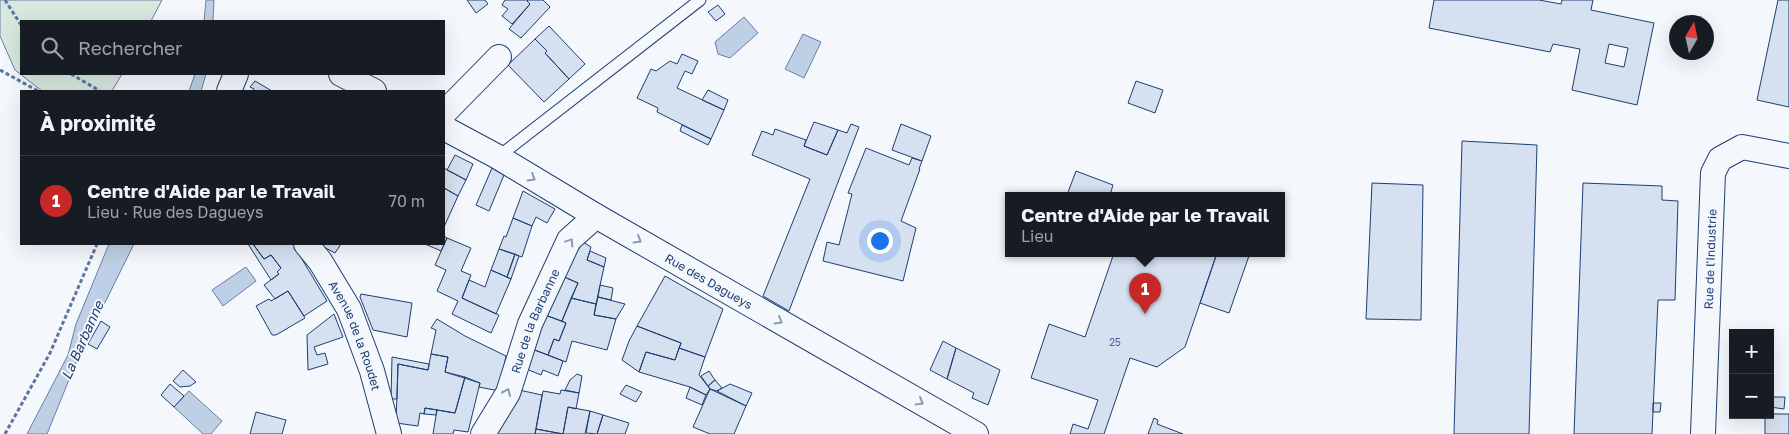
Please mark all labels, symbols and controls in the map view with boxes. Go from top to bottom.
north arrow [1669,15,1714,60]
search box [20,20,445,75]
icon: search [38,34,66,62]
text: Rechercher [78,36,183,59]
text: À proximité [40,110,156,136]
one-way arrow [527,171,536,181]
text: Centre d'Aide par le Travail [87,179,335,202]
text: 1 [52,191,60,211]
text: 70 m [388,191,425,211]
popup [1005,192,1285,257]
text: Lieu · Rue des Dagueys [87,202,263,222]
text: Centre d'Aide par le Travail [1021,203,1269,226]
street label: Rue de l'Industrie [1700,209,1719,310]
text: Lieu [1021,226,1053,246]
your location [867,228,893,254]
one-way arrow [633,234,642,244]
one-way arrow [563,239,573,248]
street label: Rue des Dagueys [663,250,756,312]
street label: Rue de la Barbanne [507,266,562,375]
pin: 1 [1129,273,1161,314]
street label: Avenue de la Roudet [326,278,384,392]
water label: La Barbanne [57,297,107,382]
one-way arrow [773,315,782,325]
map controls [1729,329,1774,419]
button: + [1729,329,1774,374]
house number: 25 [1109,336,1121,348]
button: − [1729,374,1774,419]
one-way arrow [501,388,511,397]
one-way arrow [914,396,923,406]

